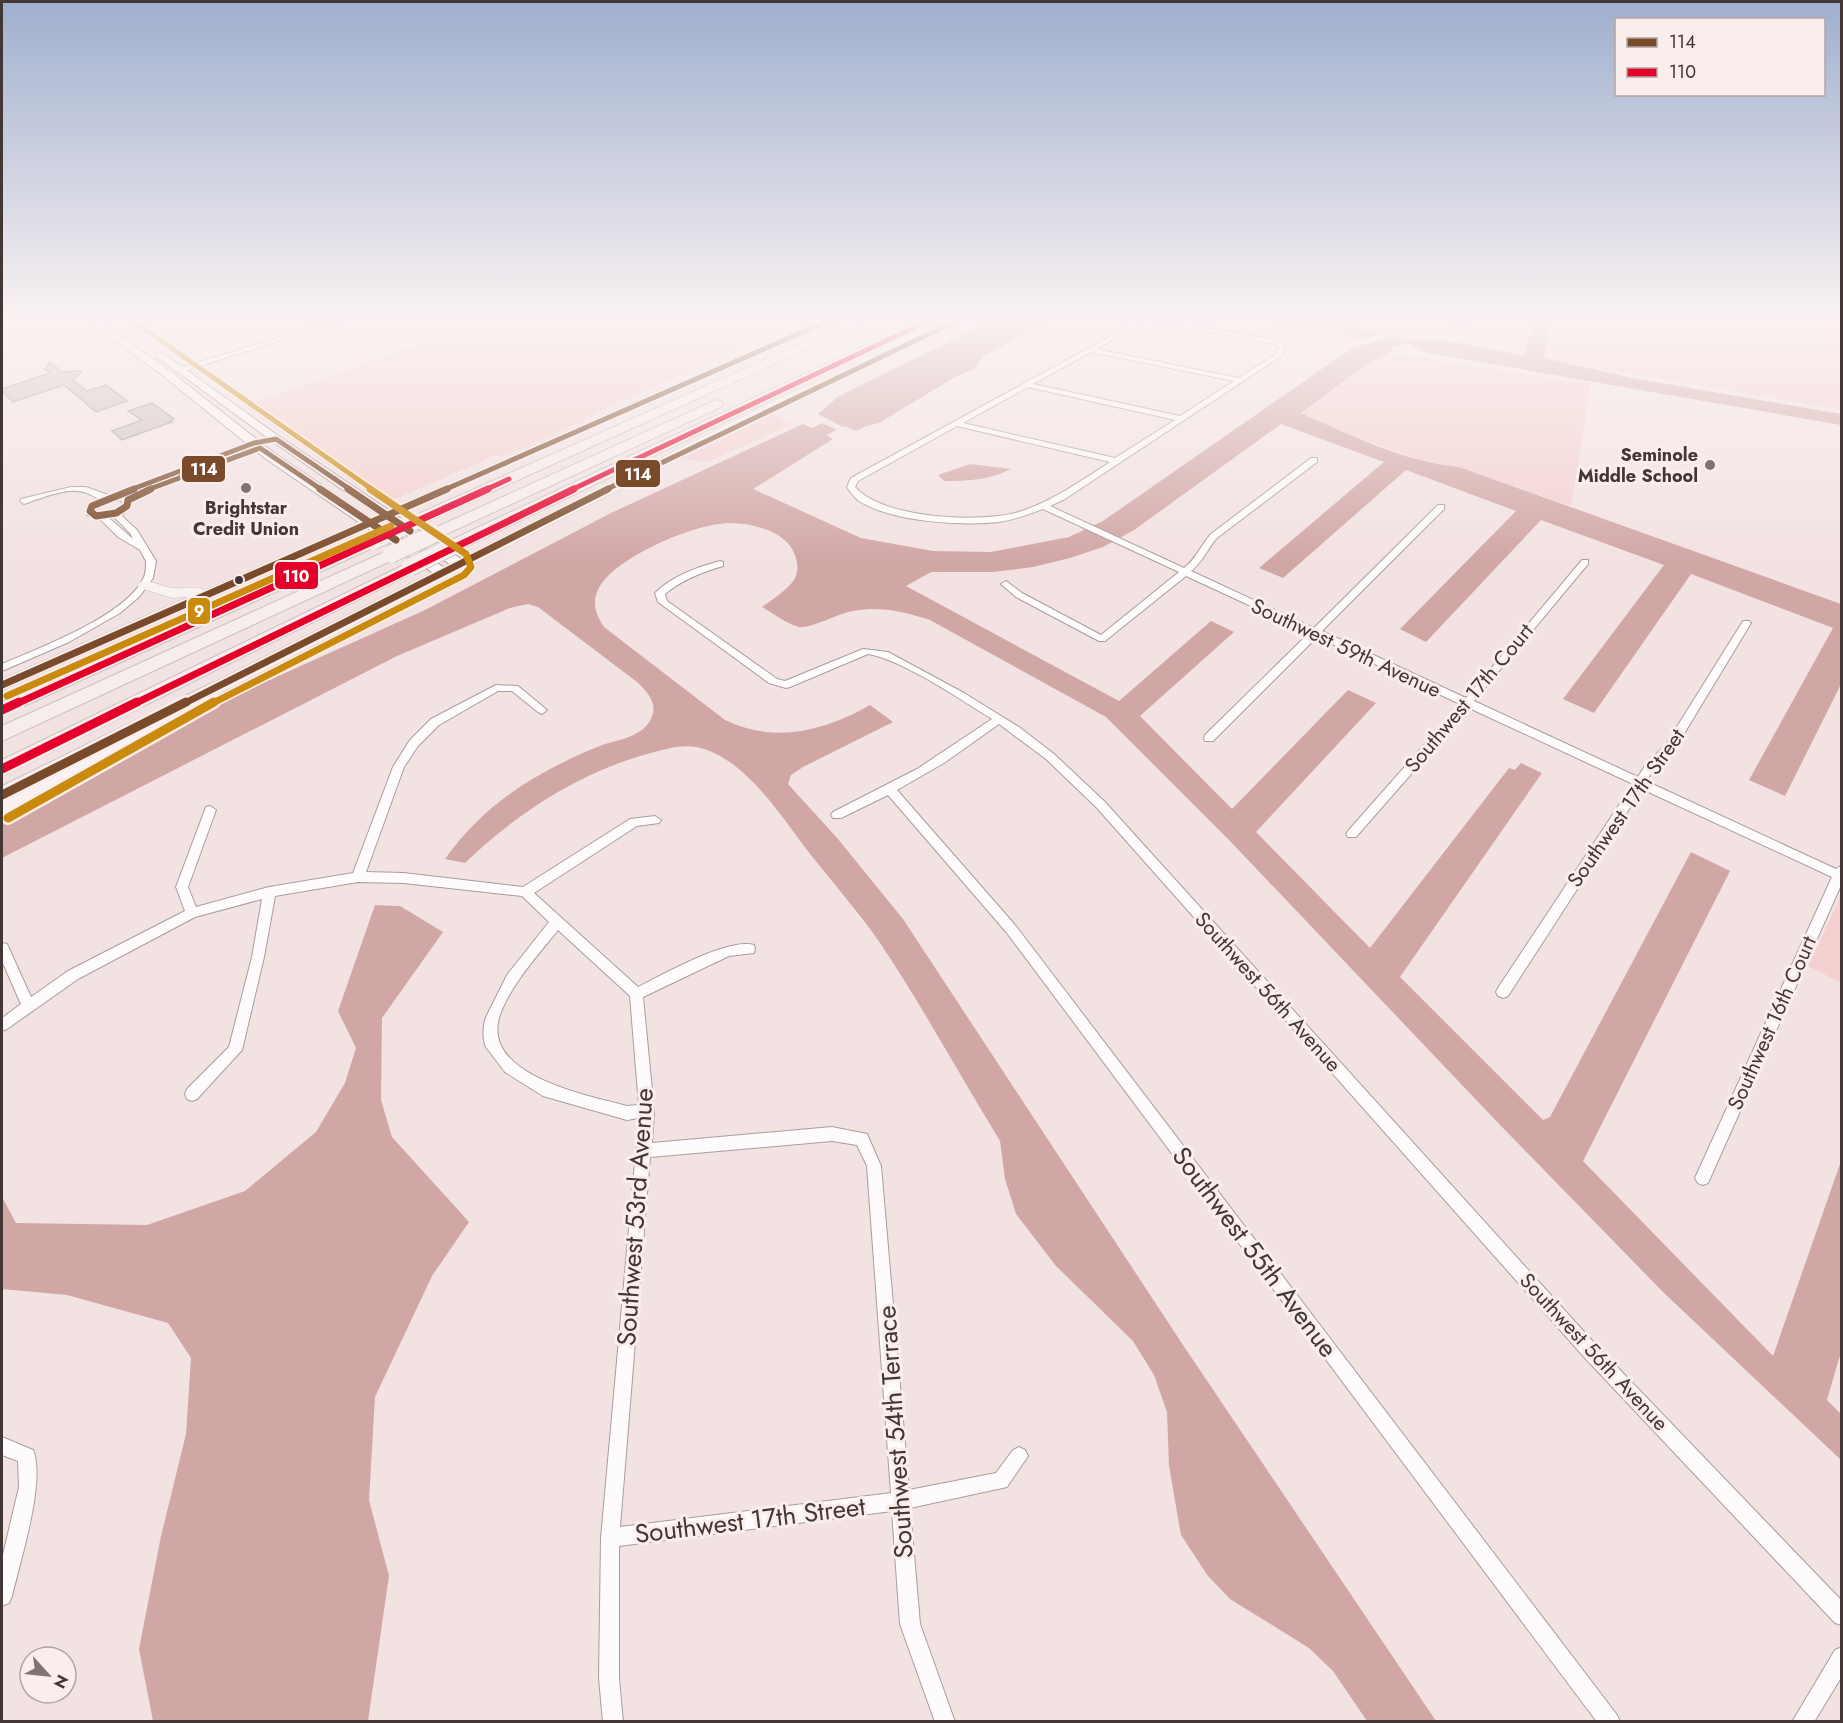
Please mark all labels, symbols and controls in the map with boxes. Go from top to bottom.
legend [1615,18,1825,96]
text: 114 [1669,29,1696,55]
text: 110 [1669,59,1696,85]
place label: Seminole Middle School [1578,442,1698,489]
line badge: 114 [181,455,226,483]
text: 114 [190,458,218,481]
marker: Seminole Middle School [1703,458,1717,472]
line badge: 114 [615,459,661,488]
text: 114 [624,463,652,486]
marker: Brightstar Credit Union [239,481,253,495]
place label: Brightstar Credit Union [193,495,299,542]
line badge: 110 [274,561,319,590]
text: 110 [283,565,309,588]
unlabelled marker [233,574,245,586]
street label: Southwest 59th Avenue [1246,591,1446,705]
line badge: 9 [187,597,211,625]
text: 9 [194,600,204,623]
street label: Southwest 17th Court [1398,617,1540,779]
street label: Southwest 17th Street [1560,723,1692,893]
street label: Southwest 56th Avenue [1188,905,1348,1079]
street label: Southwest 16th Court [1720,931,1824,1115]
street label: Southwest 53rd Avenue [607,1087,663,1347]
street label: Southwest 55th Avenue [1163,1139,1347,1365]
street label: Southwest 56th Avenue [1513,1266,1675,1438]
street label: Southwest 54th Terrace [867,1304,923,1560]
street label: Southwest 17th Street [632,1487,868,1553]
north arrow [18,1645,78,1705]
text: N [48,1671,74,1692]

